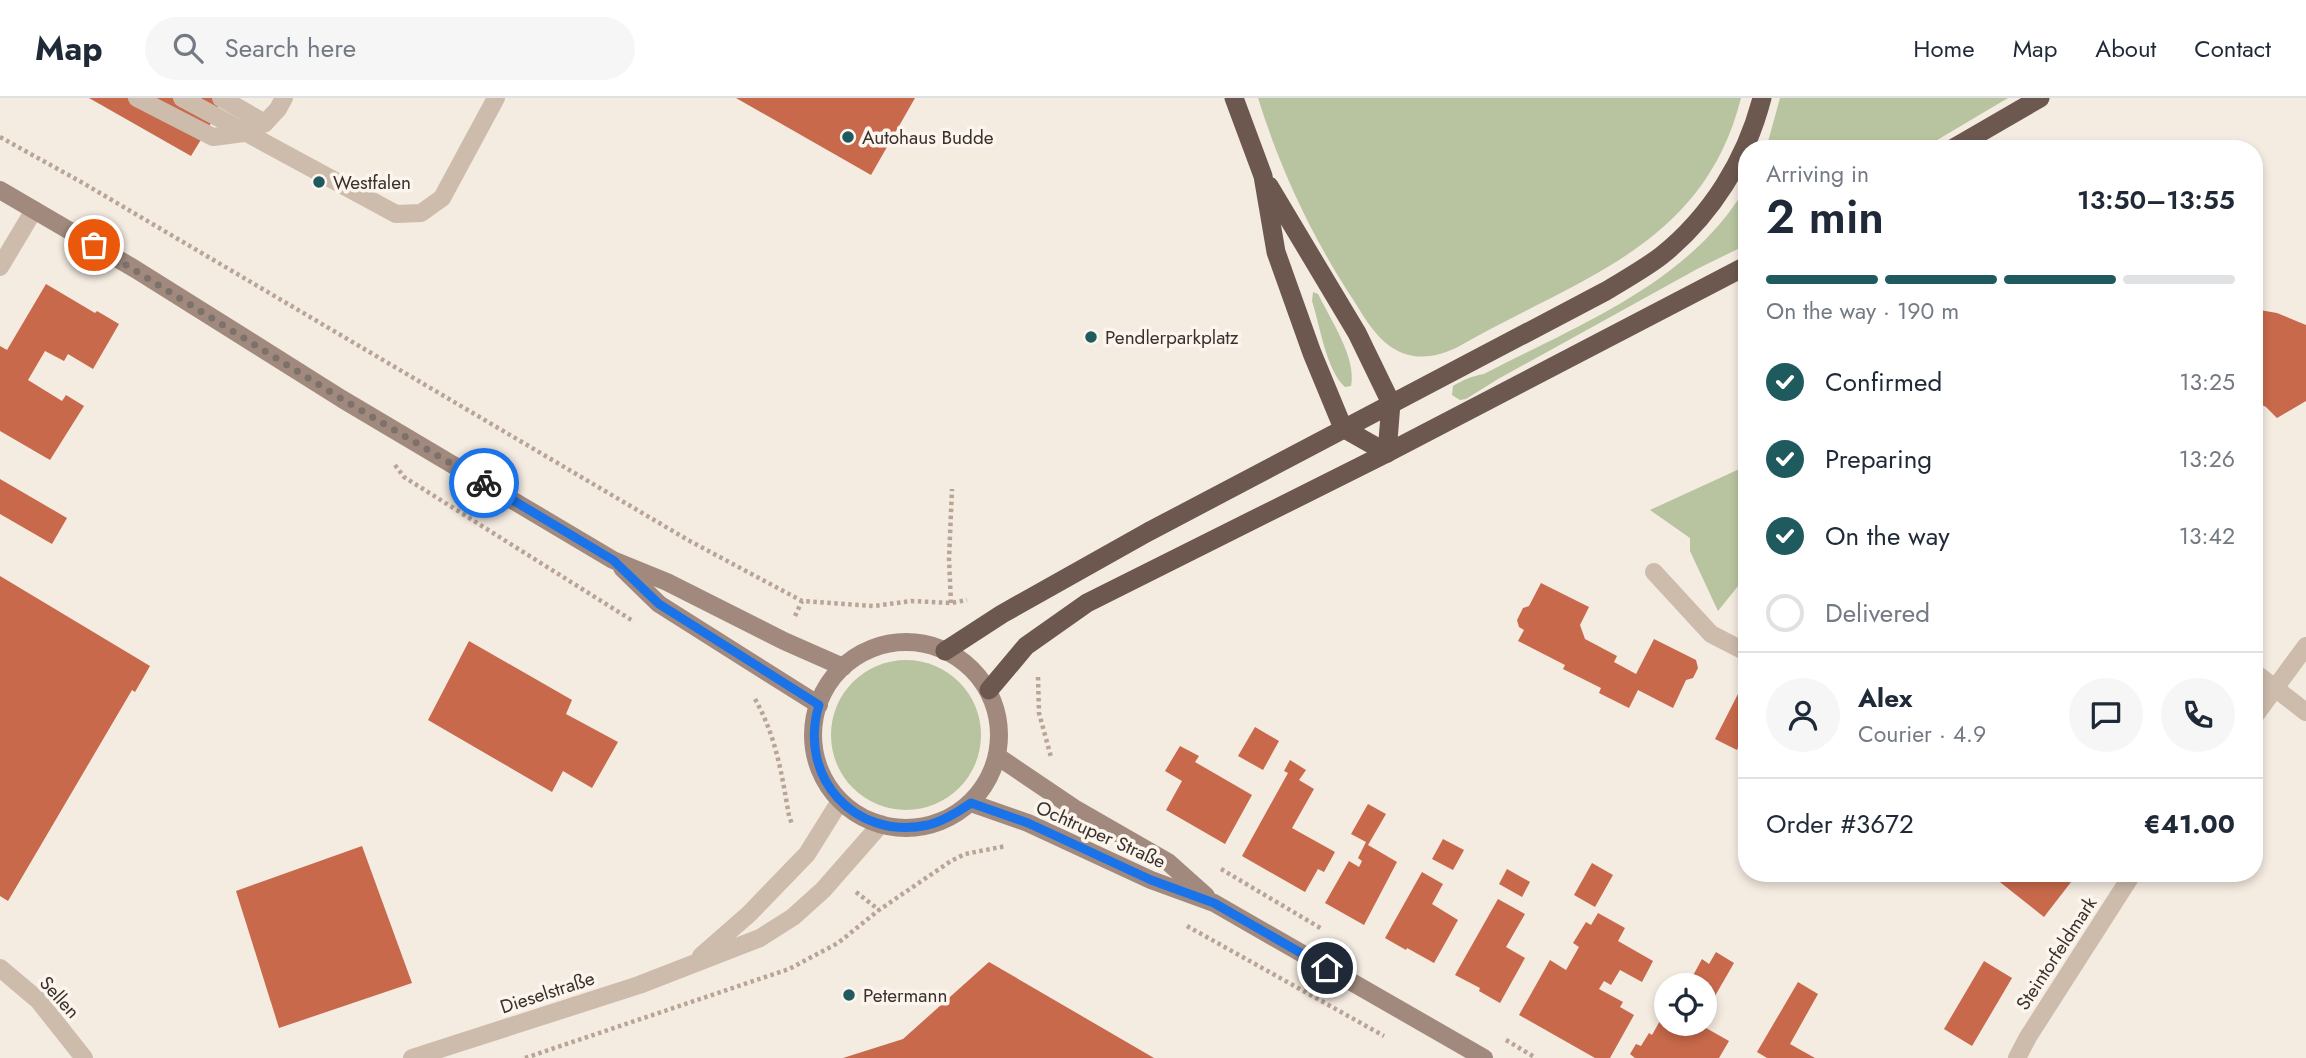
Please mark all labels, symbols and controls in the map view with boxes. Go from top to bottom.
search box [145,17,635,80]
text: Map [35,25,103,72]
icon: search [169,29,207,67]
text: Search here [225,29,356,67]
text: Home [1913,31,1975,66]
text: Map [2013,31,2057,66]
text: About [2095,31,2156,66]
text: Contact [2194,31,2271,66]
place label: Autohaus Budde [862,124,994,151]
marker: Autohaus Budde [840,129,856,145]
text: Arriving in [1766,157,1869,191]
place label: Westfalen [333,169,411,196]
marker: Westfalen [311,174,327,190]
text: 13:50–13:55 [2077,181,2235,219]
text: 2 min [1766,184,1884,250]
pin [64,215,124,275]
icon: bag [75,226,113,264]
text: On the way · 190 m [1766,294,1959,328]
place label: Pendlerparkplatz [1105,324,1239,351]
marker: Pendlerparkplatz [1083,329,1099,345]
icon: check [1766,363,1804,401]
text: Confirmed [1825,363,1942,401]
text: 13:25 [2179,365,2235,399]
icon: check [1766,440,1804,478]
text: Preparing [1825,440,1932,478]
text: 13:26 [2179,442,2235,476]
courier [449,448,519,518]
icon: bike [465,464,503,502]
icon: check [1766,517,1804,555]
text: On the way [1825,517,1950,555]
text: 13:42 [2179,519,2235,553]
text: Delivered [1825,594,1930,632]
button: person [1766,678,1840,752]
button: chat [2069,678,2143,752]
button: phone [2161,678,2235,752]
text: Alex [1858,679,1912,717]
text: Courier · 4.9 [1858,717,1986,751]
street label: Ochtruper Straße [1032,794,1170,875]
text: Order #3672 [1766,805,1914,843]
text: €41.00 [2144,805,2235,843]
street label: Steintorfeldmark [2010,891,2104,1015]
pin [1297,938,1357,998]
icon: home [1308,949,1346,987]
street label: Dieselstraße [496,964,598,1020]
street label: Sellen [33,970,86,1024]
map controls [1654,973,1717,1036]
button: locate [1654,973,1717,1036]
place label: Petermann [863,982,947,1009]
marker: Petermann [841,987,857,1003]

